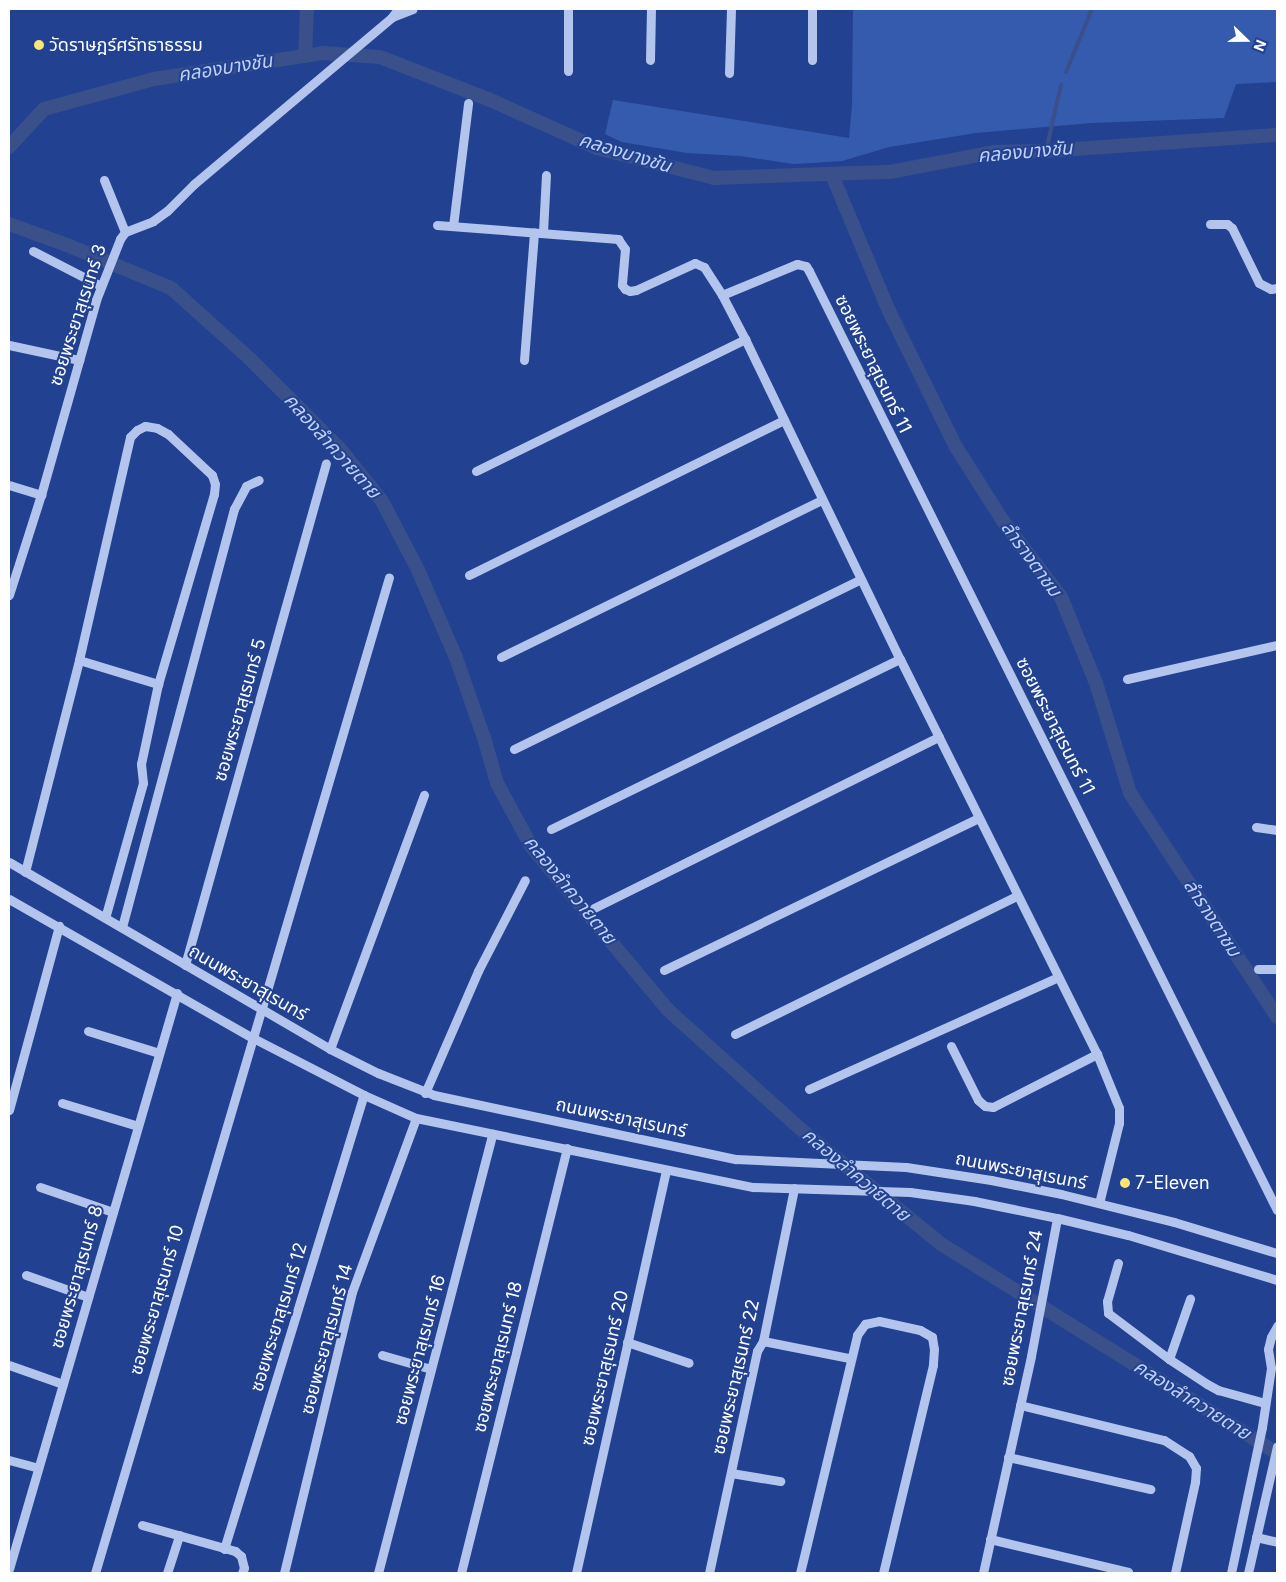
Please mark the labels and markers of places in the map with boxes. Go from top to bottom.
place label: วัดราษฎร์ศรัทธาธรรม [49,34,203,56]
marker: วัดราษฎร์ศรัทธาธรรม [33,39,45,51]
place label: 7-Eleven [1135,1172,1210,1194]
marker: 7-Eleven [1119,1177,1131,1189]

